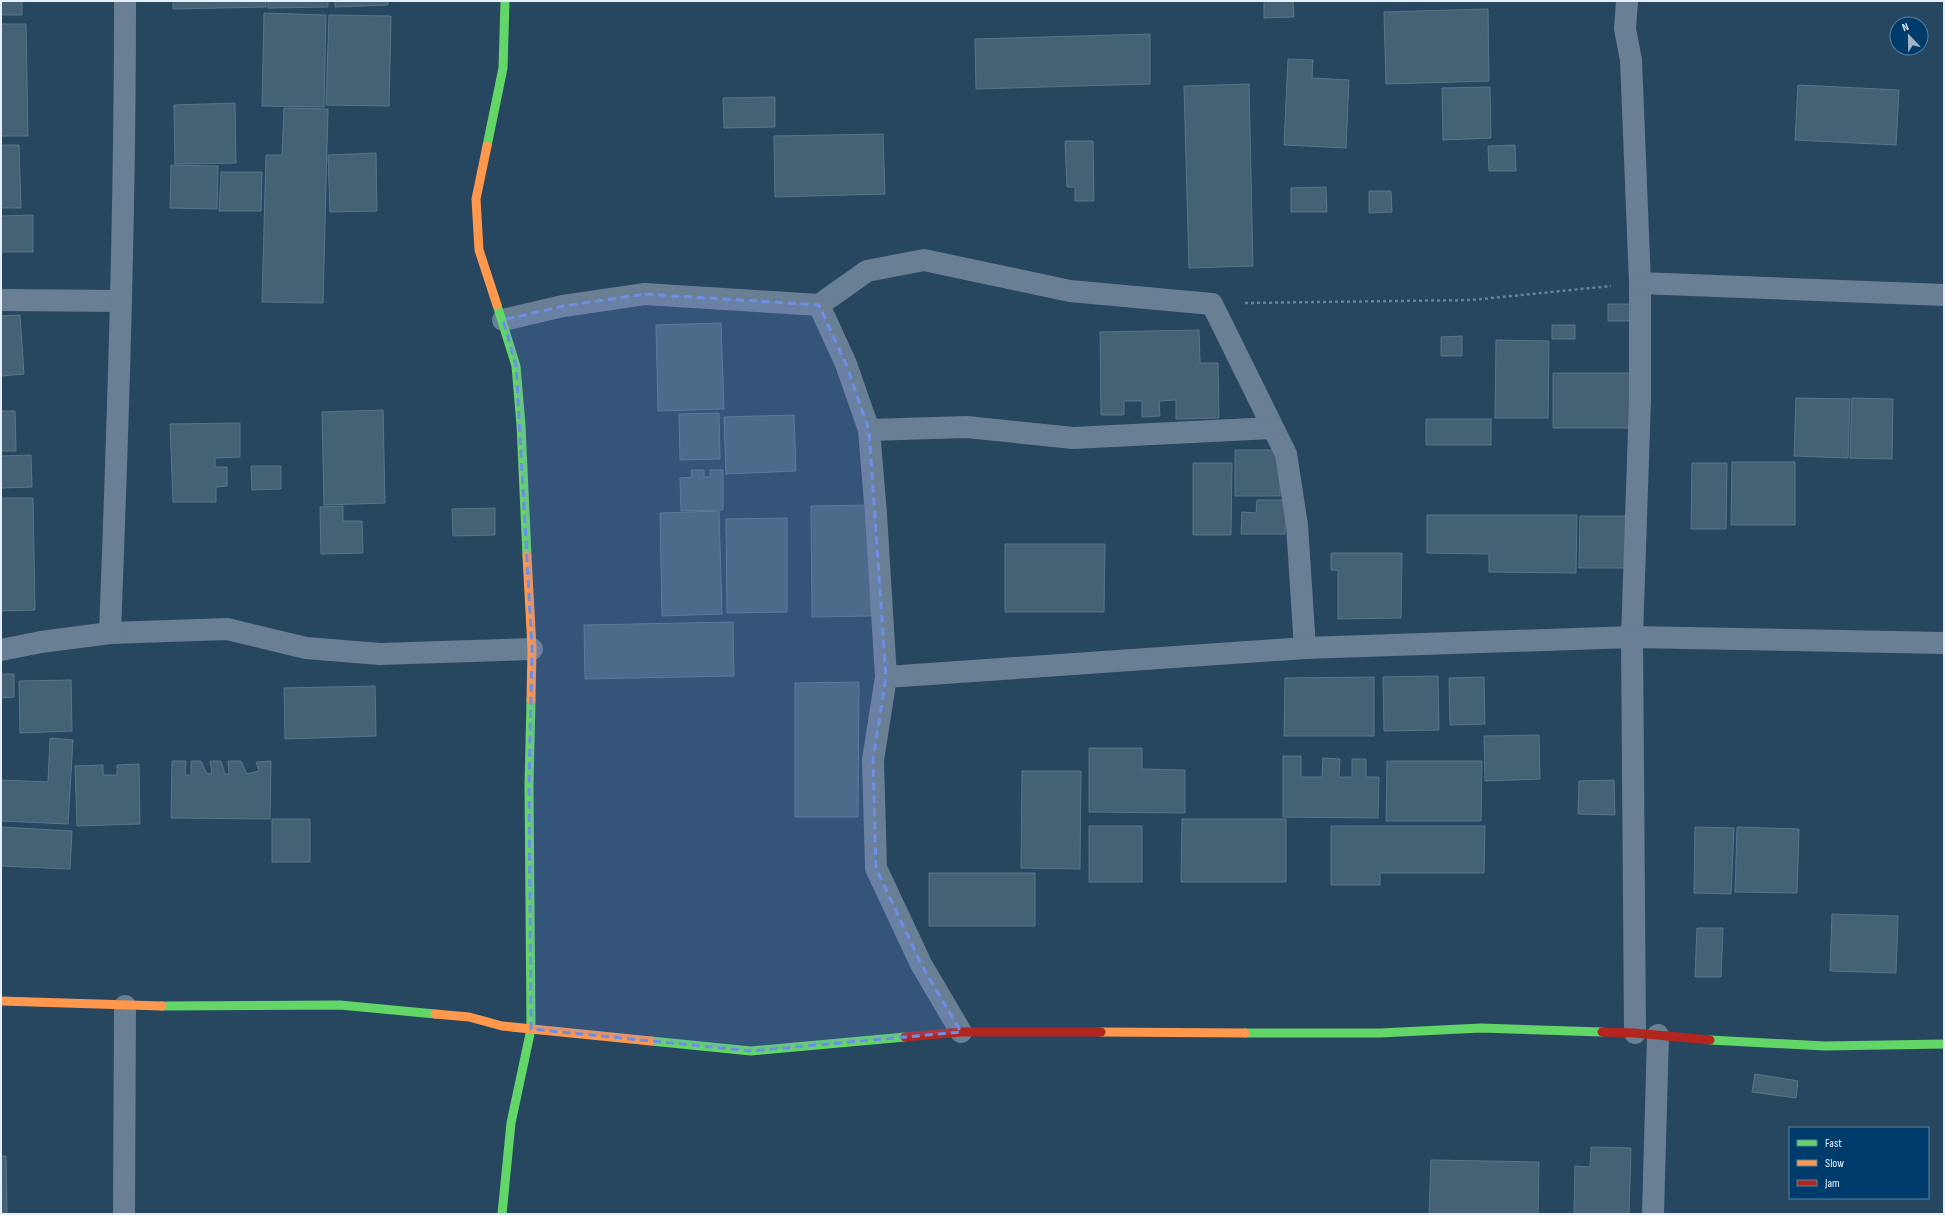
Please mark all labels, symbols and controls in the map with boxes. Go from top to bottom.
north arrow [1889,16,1929,56]
text: N [1900,20,1911,34]
legend [1789,1127,1929,1199]
text: Fast [1825,1136,1842,1151]
text: Slow [1825,1156,1844,1171]
text: Jam [1824,1176,1840,1191]

